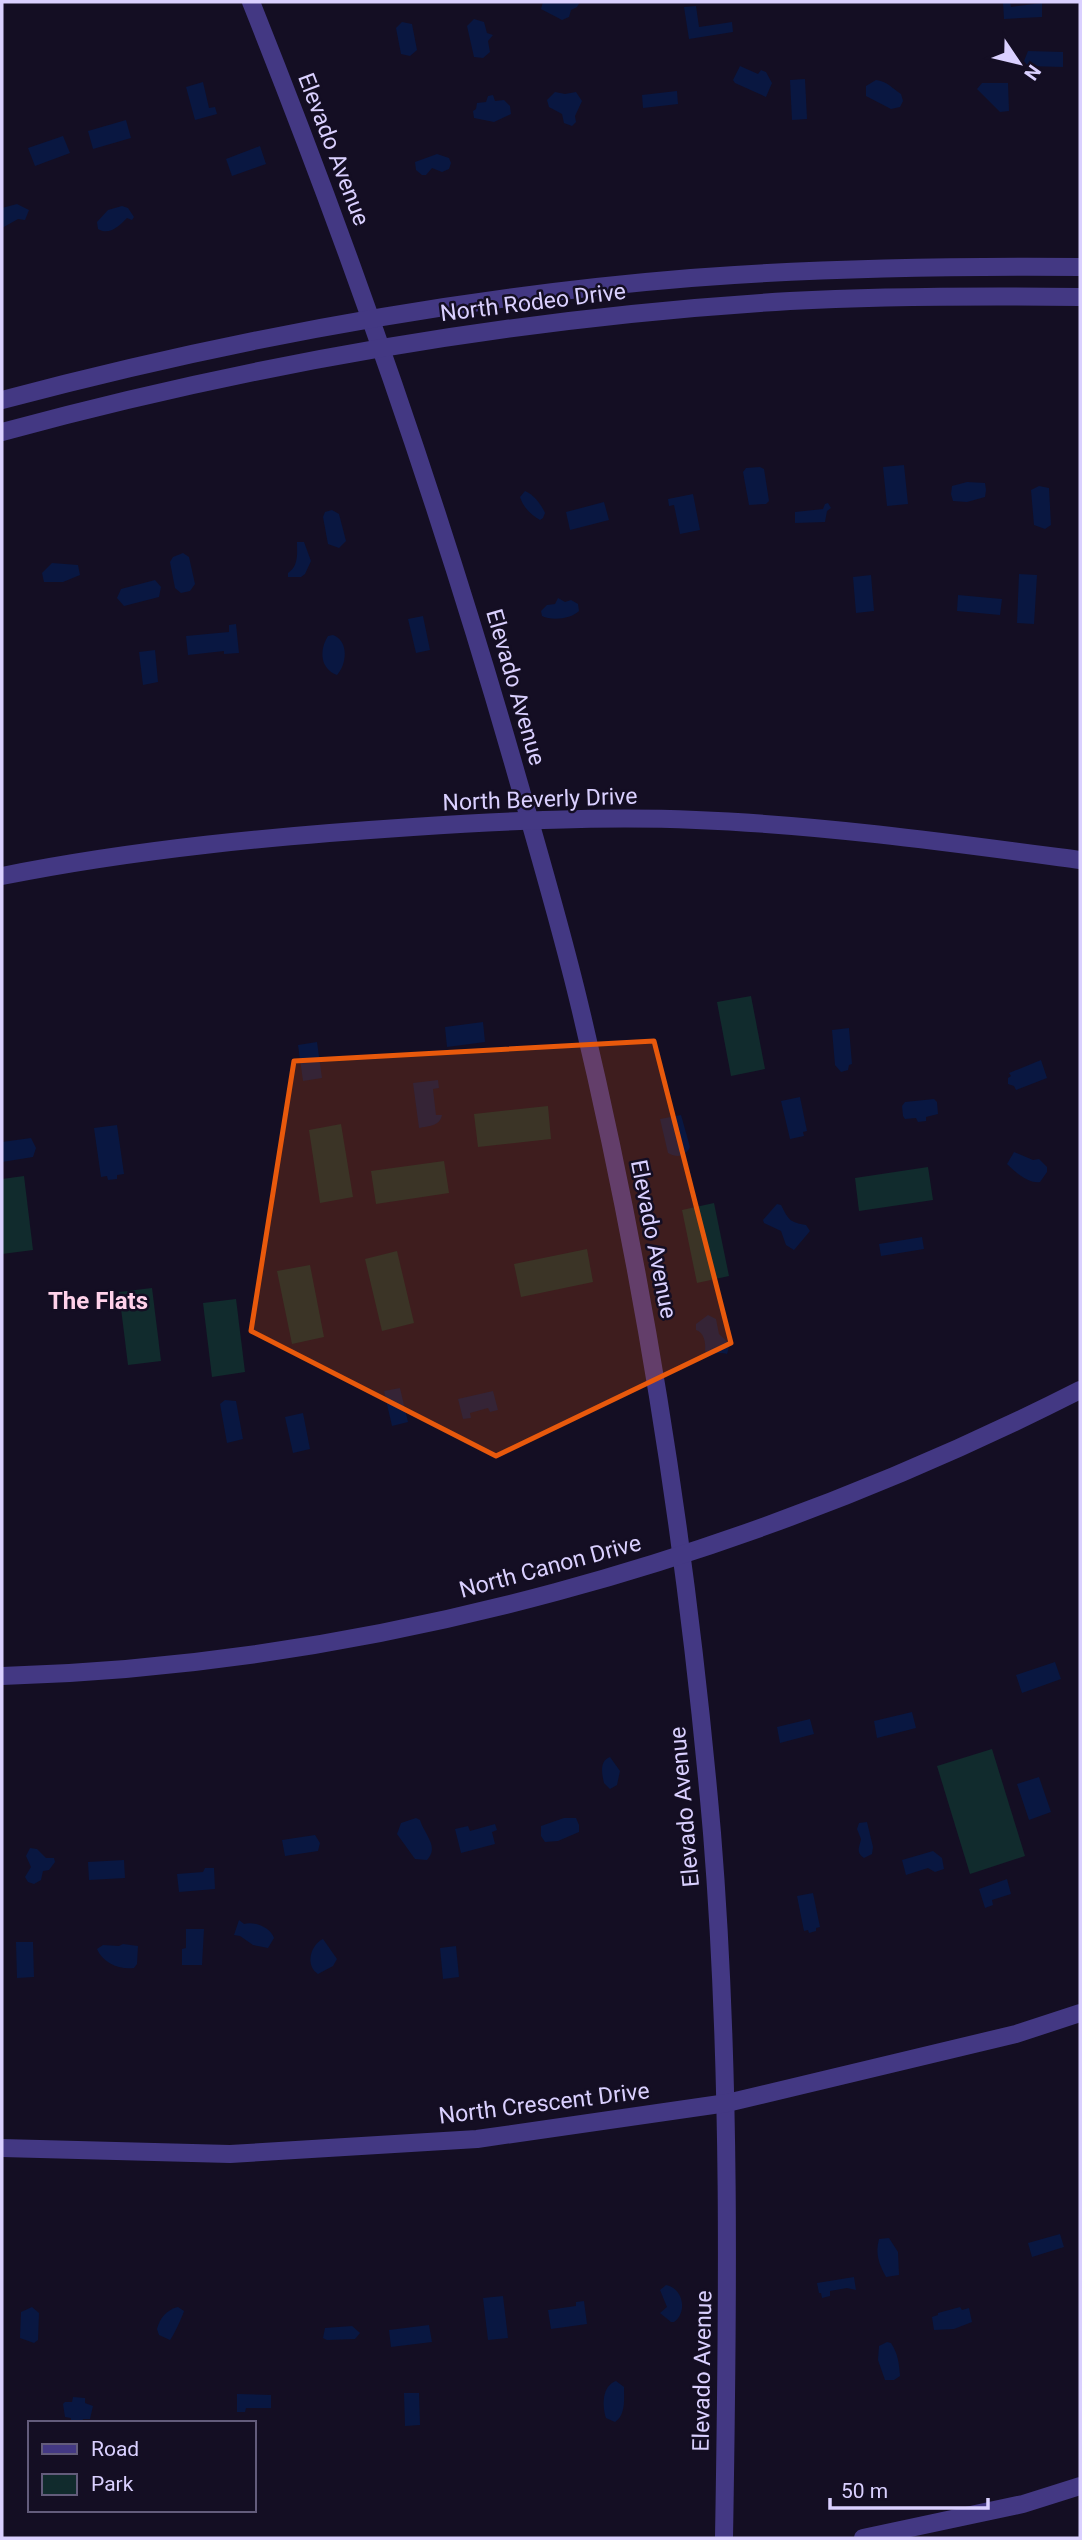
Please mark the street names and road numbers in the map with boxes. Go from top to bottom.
street label: Elevado Avenue [292,69,375,229]
street label: North Rodeo Drive [439,278,627,327]
street label: Elevado Avenue [480,606,551,768]
street label: North Beverly Drive [442,783,638,816]
street label: Elevado Avenue [625,1157,682,1321]
street label: North Canon Drive [456,1529,644,1604]
street label: Elevado Avenue [664,1725,705,1888]
street label: North Crescent Drive [437,2077,651,2130]
street label: Elevado Avenue [688,2290,717,2452]

